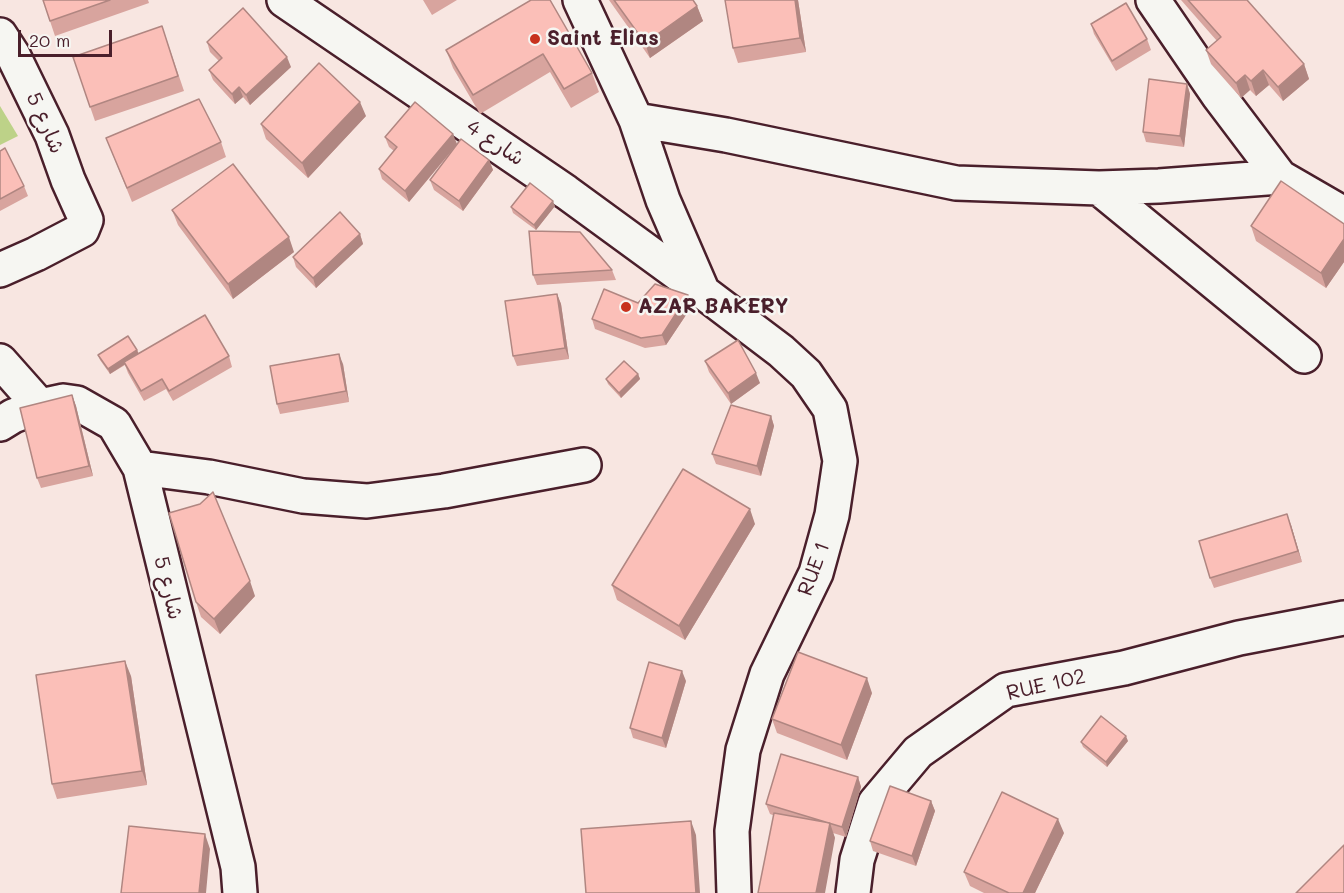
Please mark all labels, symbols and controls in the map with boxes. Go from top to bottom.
scale bar [21,18,116,56]
place label: Saint Elias [547,26,659,52]
text: 20 m [29,28,70,52]
marker: Saint Elias [528,32,542,46]
street label: شارع 5 [20,88,70,158]
street label: شارع 4 [461,115,529,171]
place label: AZAR BAKERY [638,294,789,320]
marker: AZAR BAKERY [619,300,633,314]
street label: RUE 1 [793,539,835,599]
street label: شارع 5 [148,554,188,622]
street label: RUE 102 [1004,664,1088,706]

